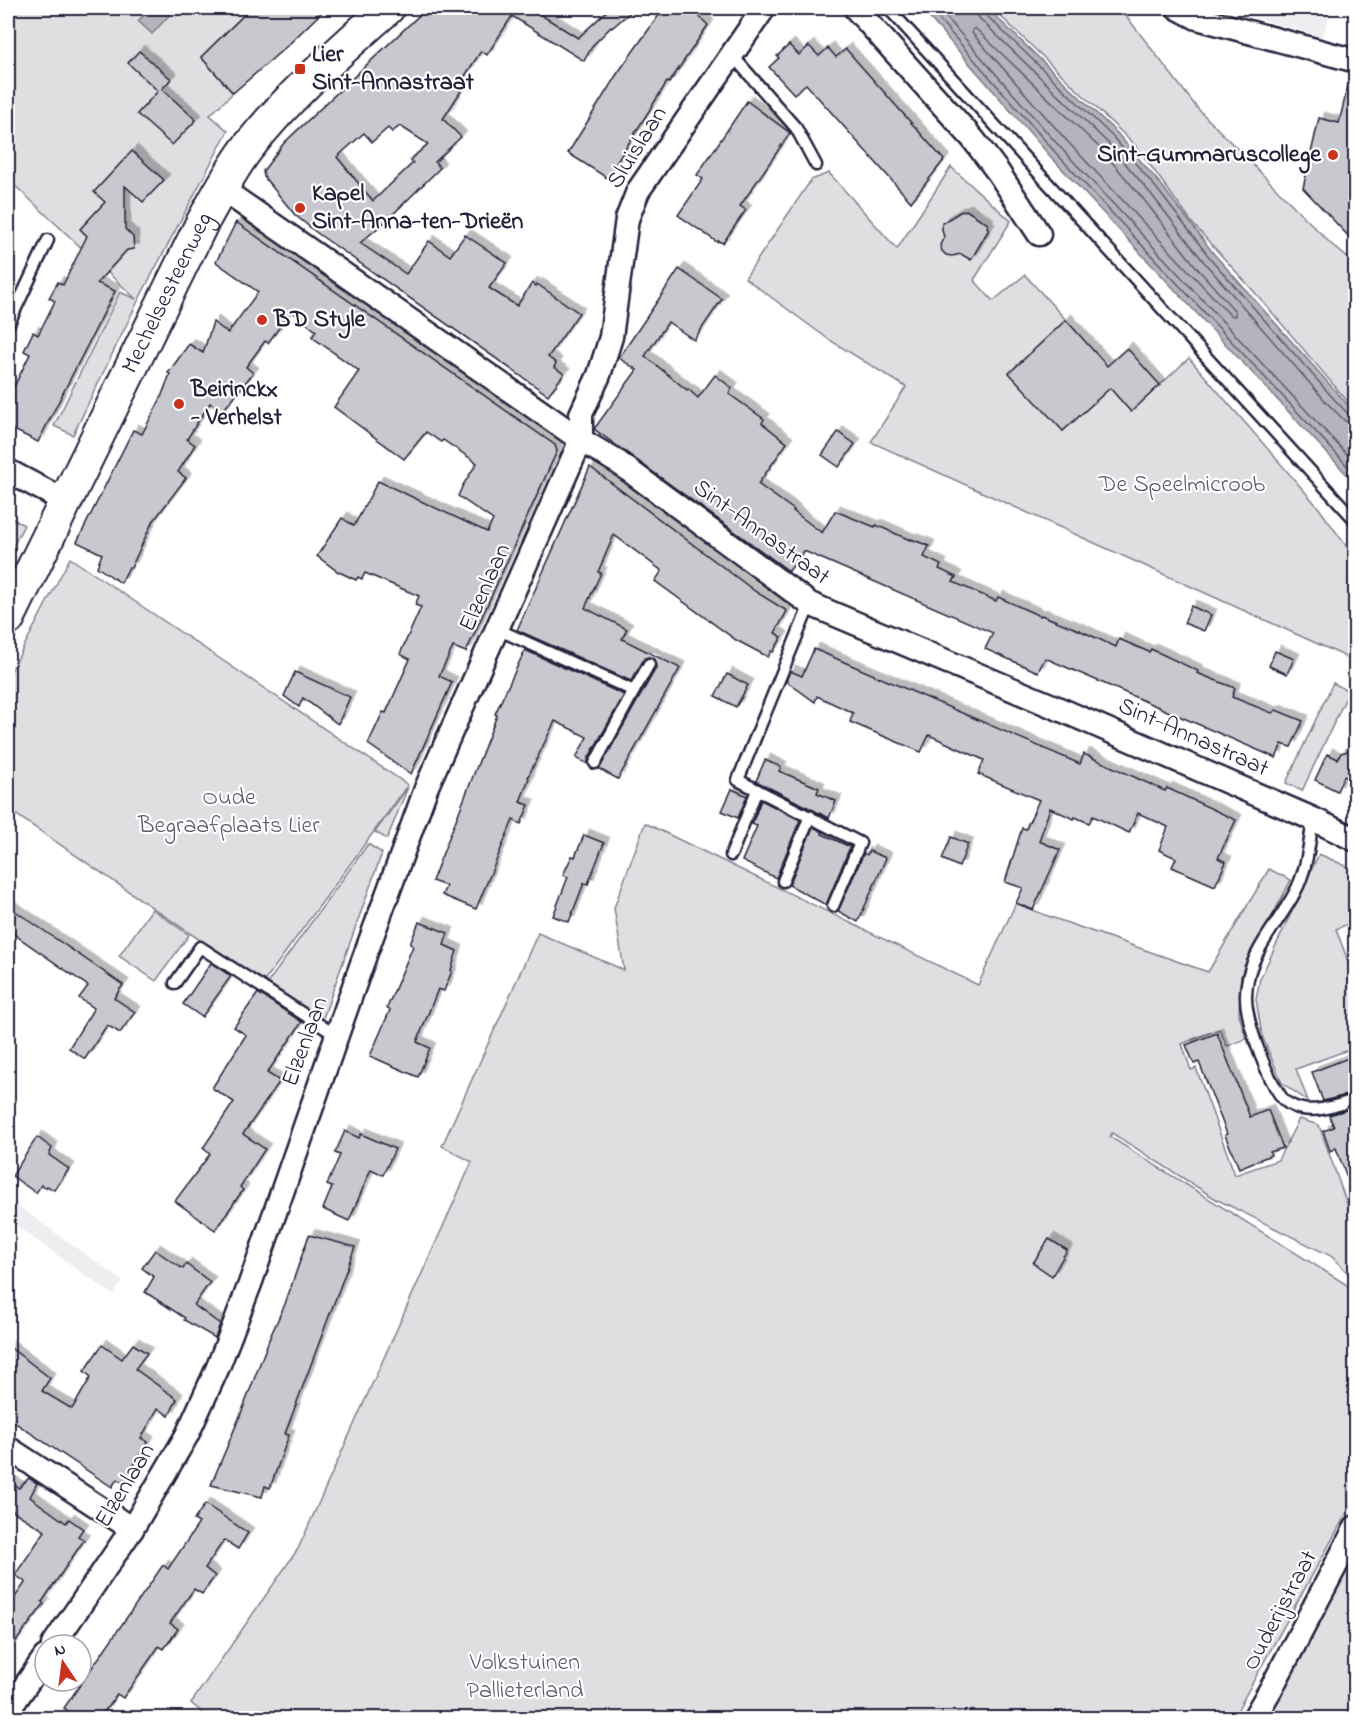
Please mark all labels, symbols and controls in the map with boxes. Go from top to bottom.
place label: Lier Sint-Annastraat [312,38,475,101]
marker: Lier Sint-Annastraat [293,62,307,76]
street label: Sluislaan [599,100,677,196]
place label: Sint-Gummaruscollege [1097,138,1322,174]
marker: Sint-Gummaruscollege [1326,148,1340,162]
place label: Kapel Sint-Anna-ten-Drieën [312,177,524,240]
marker: Kapel Sint-Anna-ten-Drieën [293,201,307,215]
street label: Mechelsesteenweg [113,206,222,380]
place label: BD Style [273,303,367,339]
marker: BD Style [255,313,269,327]
place label: Beirinckx - Verhelst [190,373,283,436]
marker: Beirinckx - Verhelst [172,397,186,411]
park label: De Speelmicroob [1098,468,1265,503]
street label: Sint-Annastraat [685,471,837,595]
street label: Elzenlaan [451,538,521,638]
street label: Sint-Annastraat [1112,689,1274,787]
park label: Oude Begraafplaats Lier [137,781,320,844]
street label: Elzenlaan [274,992,338,1092]
street label: Elzenlaan [87,1437,165,1535]
street label: Ouderijstraat [1235,1545,1327,1677]
north arrow [33,1633,93,1693]
text: N [52,1637,68,1663]
park label: Volkstuinen Pallieterland [466,1646,584,1709]

